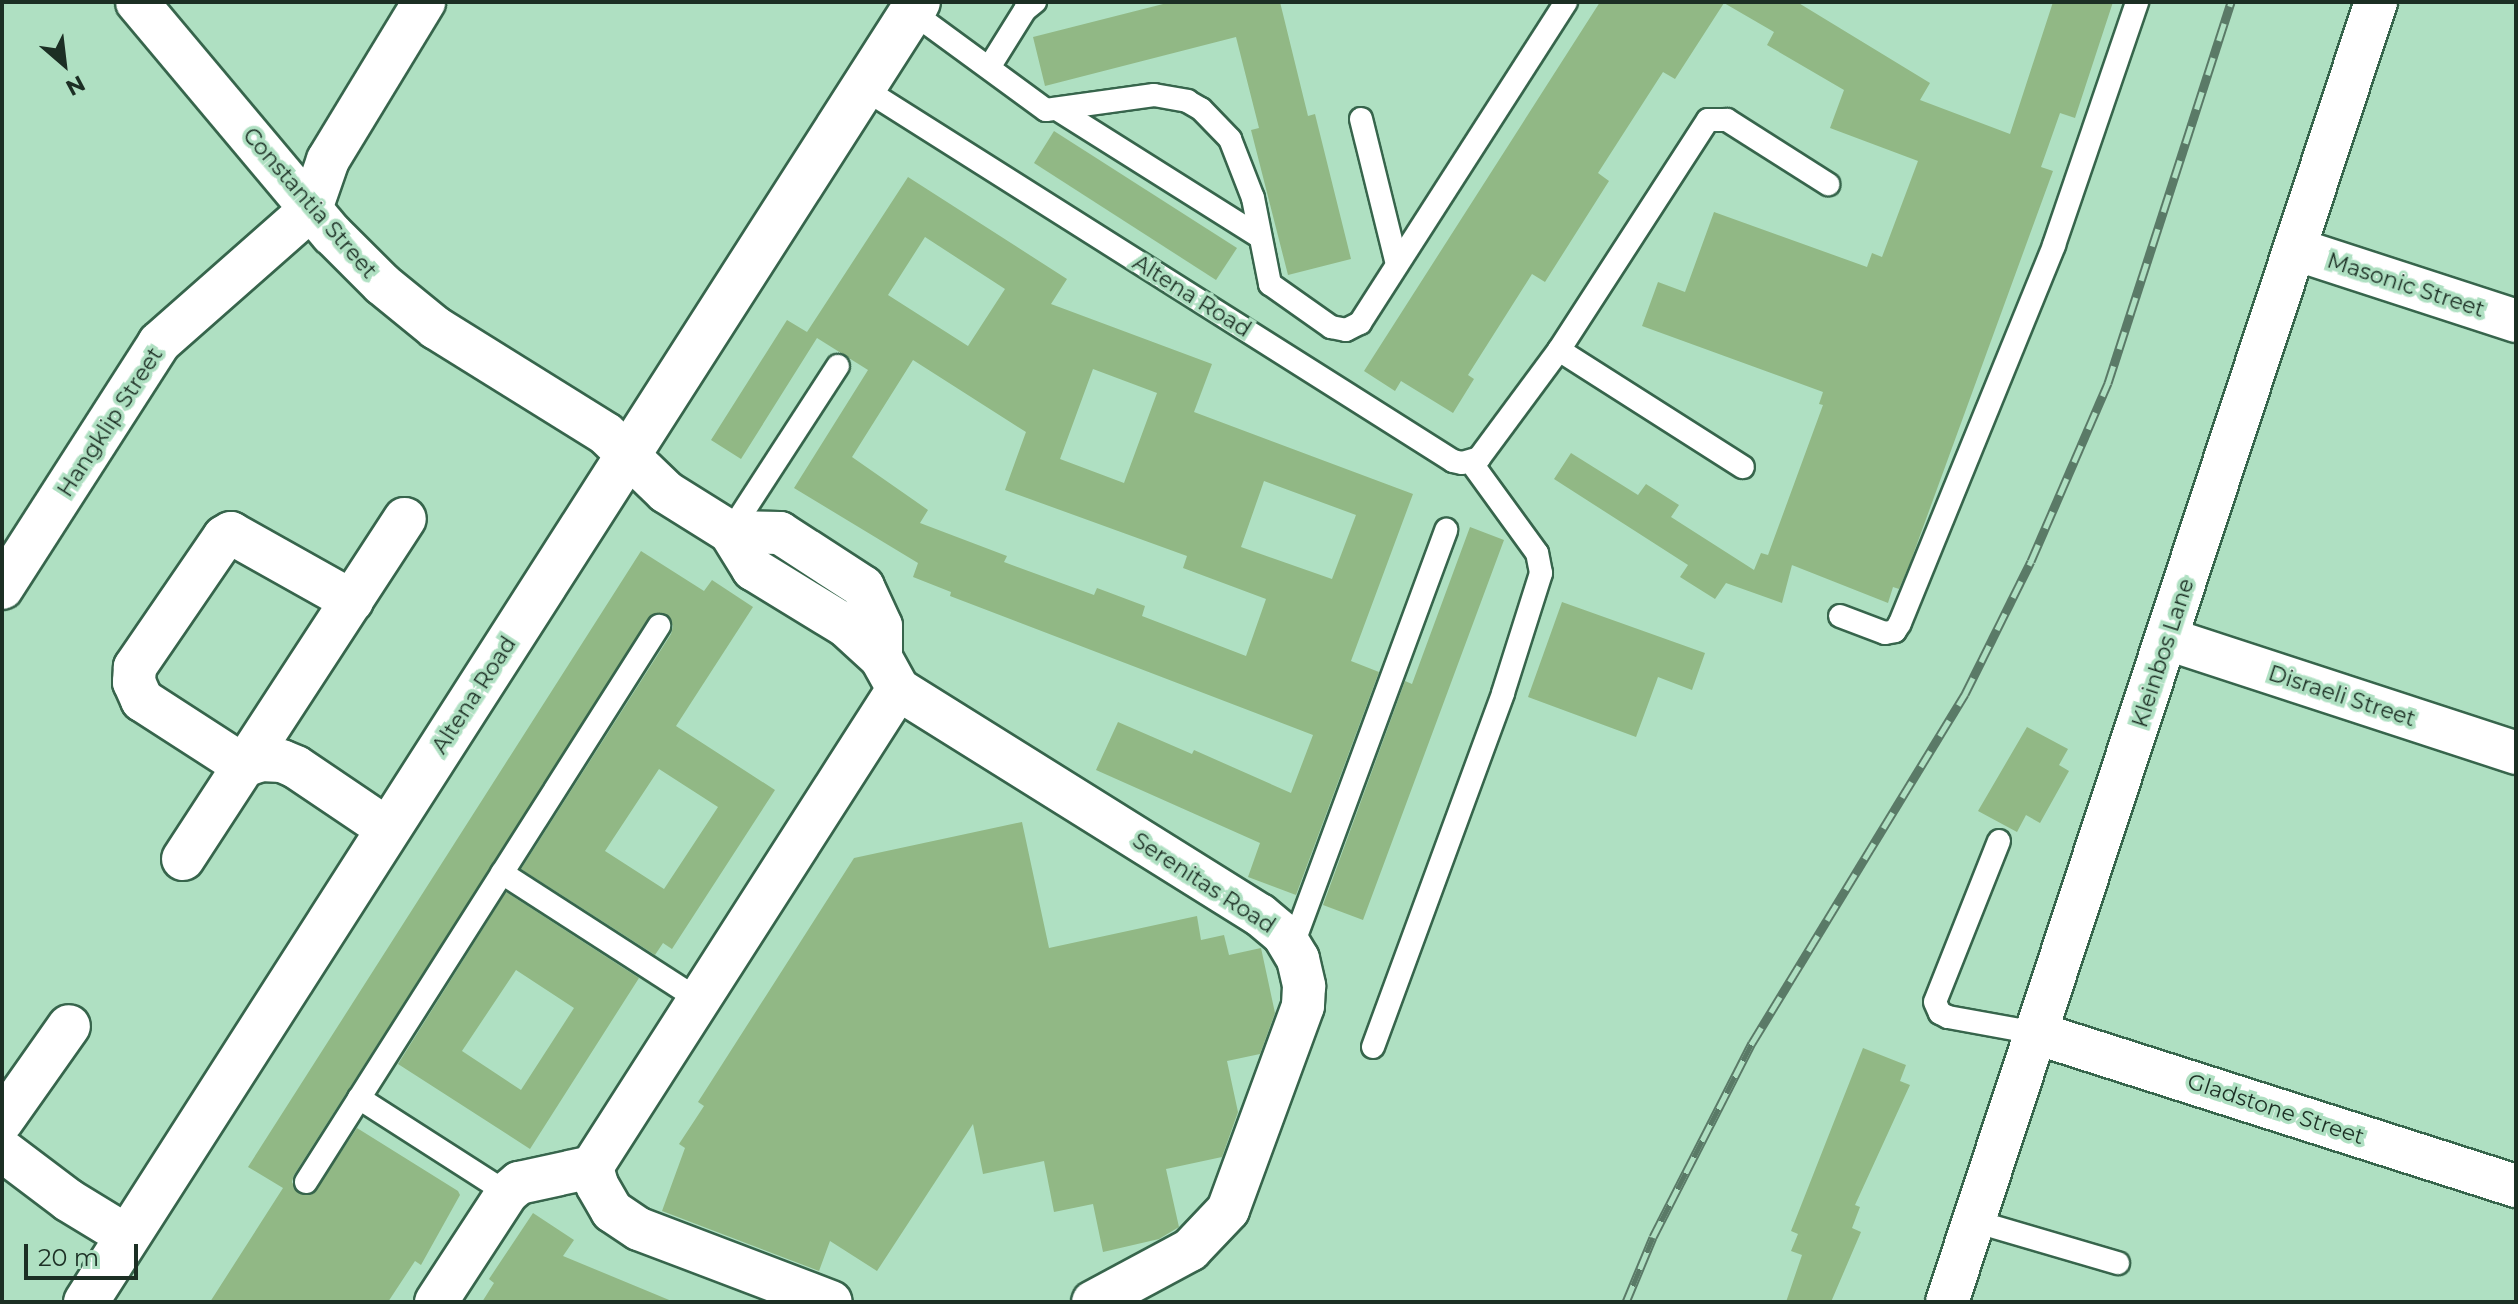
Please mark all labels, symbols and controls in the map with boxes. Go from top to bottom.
north arrow [24,24,104,104]
text: N [61,70,90,102]
street label: Constantia Street [237,122,383,284]
street label: Masonic Street [2324,247,2488,323]
street label: Altena Road [1128,249,1256,343]
street label: Hangklip Street [52,342,168,502]
street label: Kleinbos Lane [2127,575,2199,731]
street label: Altena Road [426,631,522,759]
street label: Disraeli Street [2265,660,2419,732]
street label: Serenitas Road [1128,827,1280,939]
street label: Gladstone Street [2184,1068,2368,1150]
scale bar [28,1228,142,1278]
text: 20 m [38,1243,99,1272]

